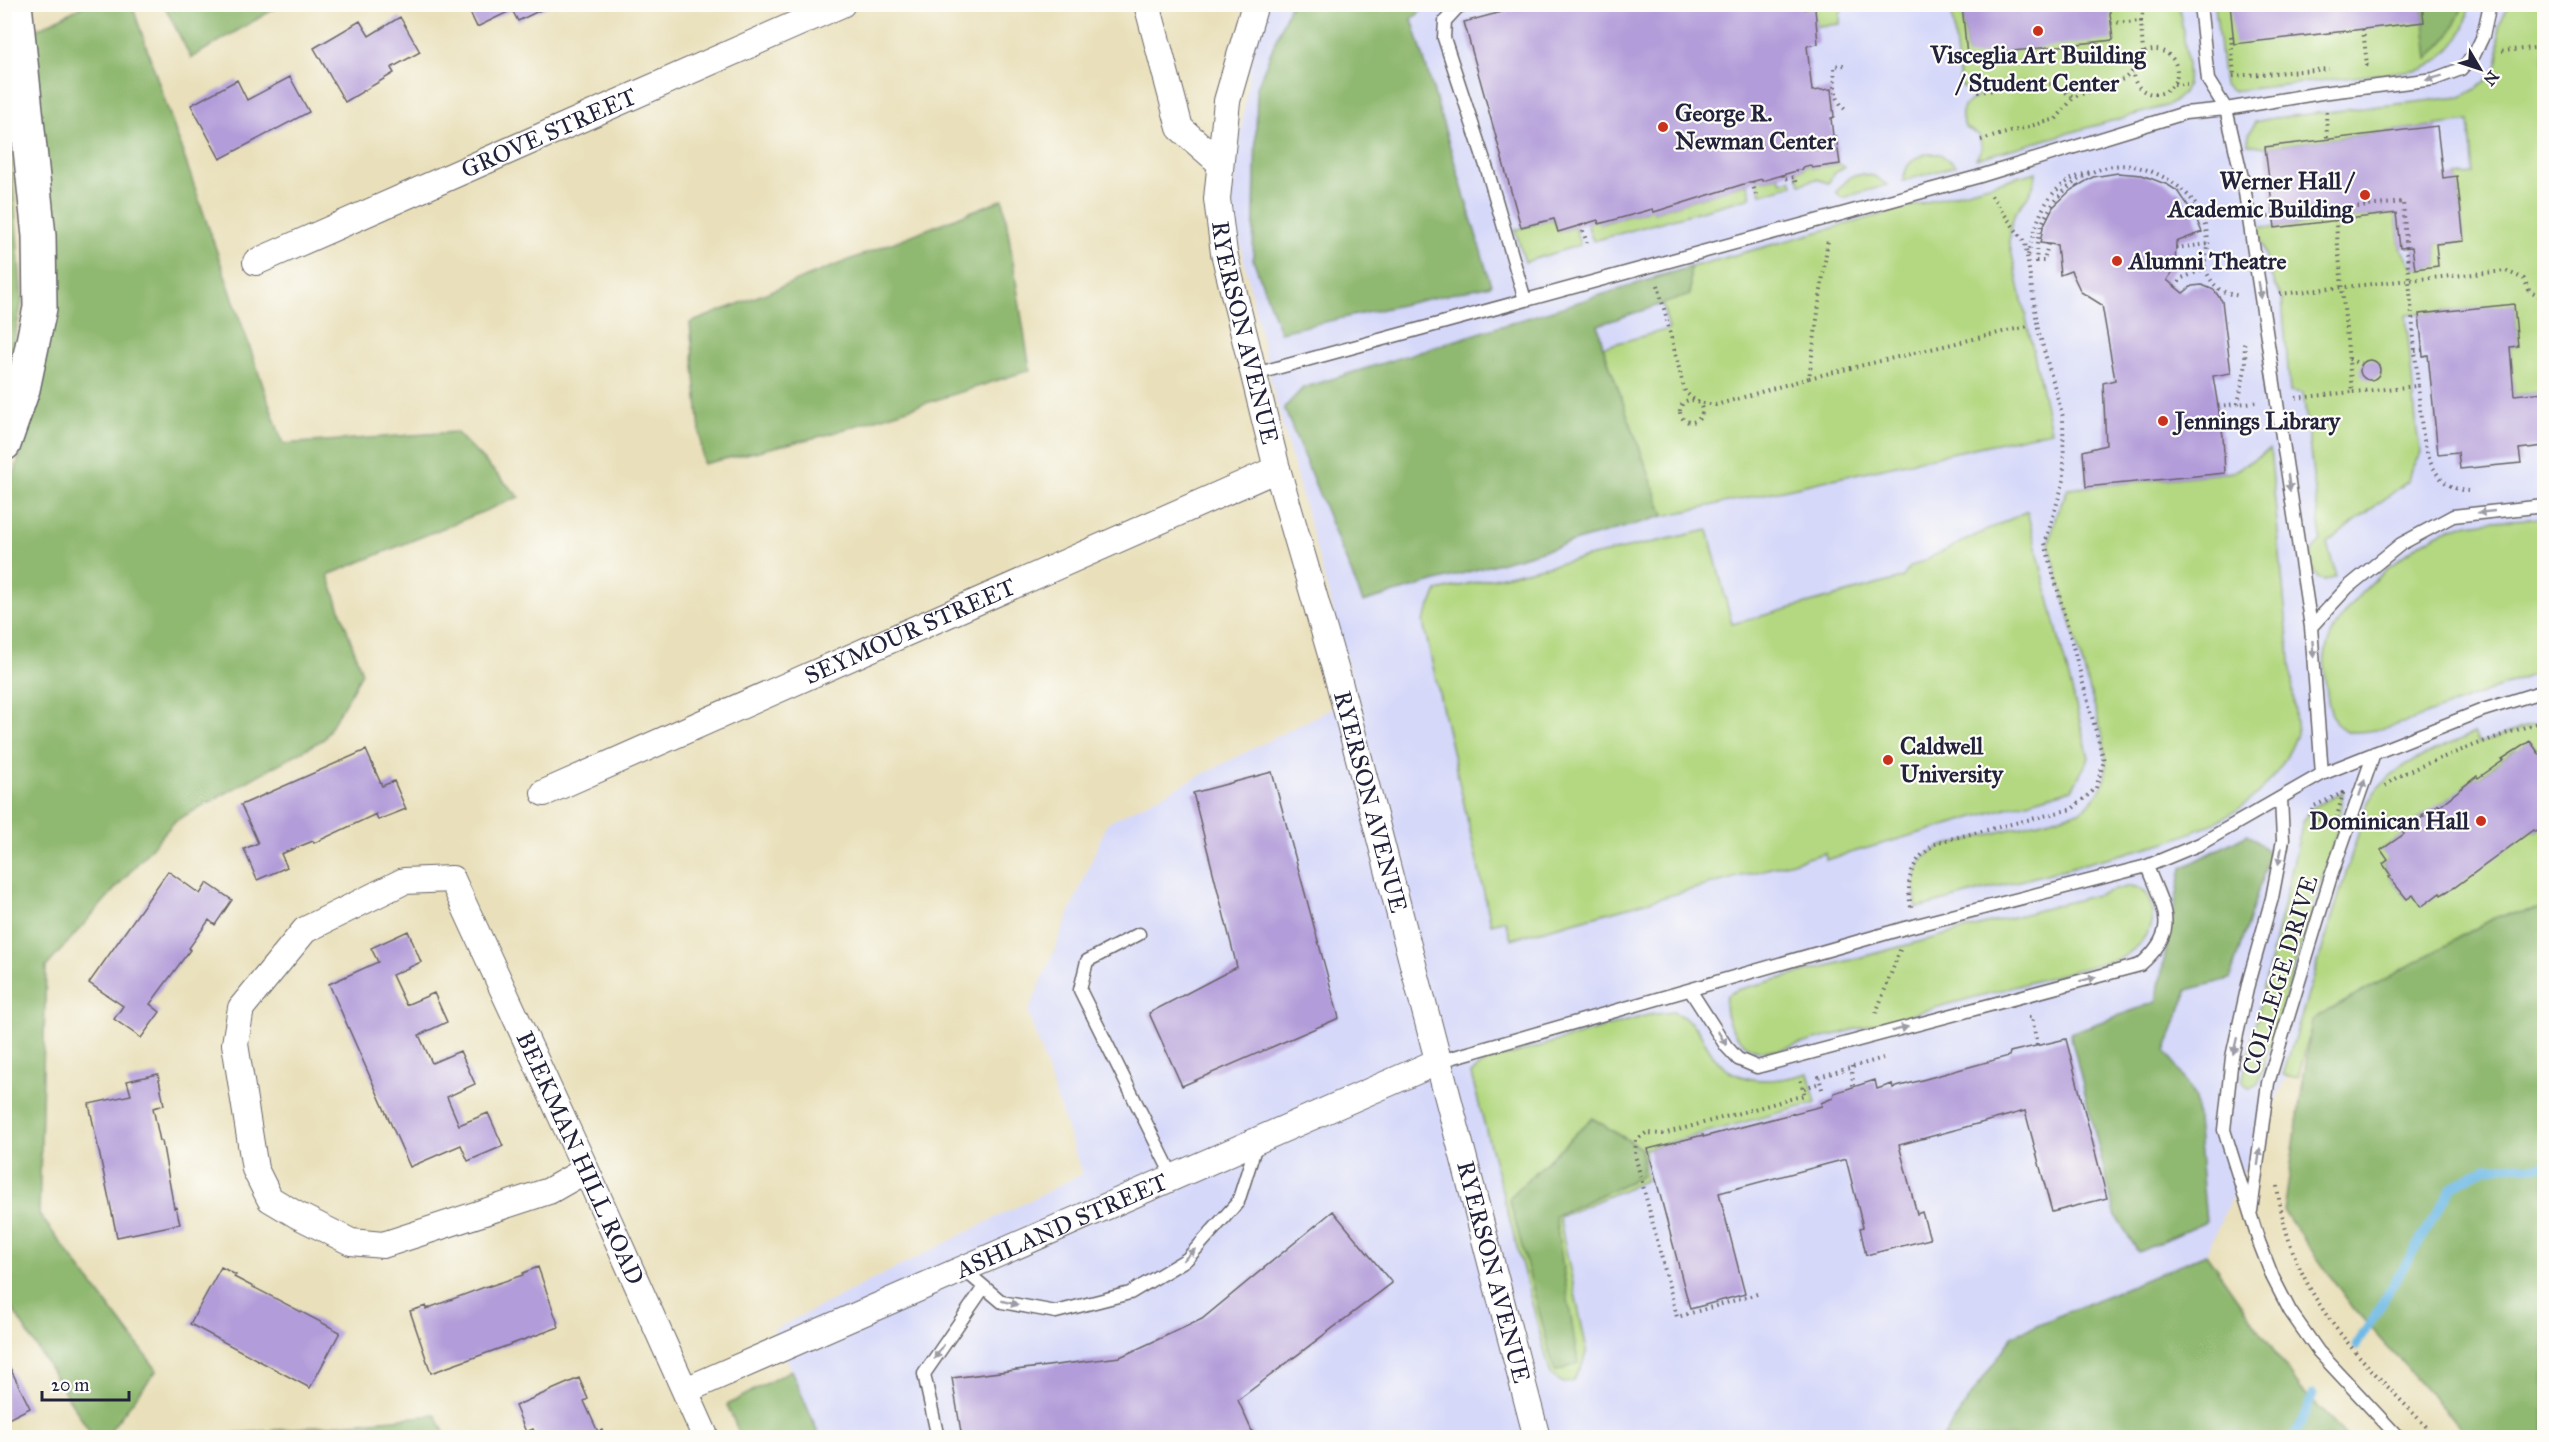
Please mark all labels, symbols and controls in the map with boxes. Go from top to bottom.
marker: Visceglia Art Building / Student Center [2031,24,2045,38]
north arrow [2450,39,2510,99]
place label: Visceglia Art Building / Student Center [1929,40,2146,98]
text: N [2479,67,2503,90]
one-way arrow [2425,73,2443,83]
street label: GROVE STREET [456,81,641,185]
place label: George R. Newman Center [1675,98,1837,156]
marker: George R. Newman Center [1656,120,1670,134]
place label: Werner Hall / Academic Building [2166,166,2356,224]
marker: Werner Hall / Academic Building [2358,188,2372,202]
street label: RYERSON AVENUE [1205,219,1285,447]
place label: Alumni Theatre [2127,246,2286,276]
marker: Alumni Theatre [2110,254,2124,268]
one-way arrow [2256,281,2265,300]
place label: Jennings Library [2172,406,2342,436]
marker: Jennings Library [2156,414,2170,428]
one-way arrow [2285,473,2294,492]
one-way arrow [2477,507,2496,517]
street label: SEYMOUR STREET [800,572,1020,691]
one-way arrow [2308,639,2317,658]
street label: RYERSON AVENUE [1327,688,1414,916]
place label: Caldwell University [1900,731,2005,789]
marker: Caldwell University [1881,753,1895,767]
one-way arrow [2357,779,2367,797]
place label: Dominican Hall [2309,806,2469,836]
marker: Dominican Hall [2474,814,2488,828]
one-way arrow [2275,847,2284,866]
street label: COLLEGE DRIVE [2235,872,2325,1078]
one-way arrow [2080,974,2098,983]
one-way arrow [1891,1024,1909,1033]
street label: BEEKMAN HILL ROAD [509,1027,650,1289]
one-way arrow [1716,1030,1727,1046]
one-way arrow [2229,1036,2239,1055]
one-way arrow [2255,1147,2264,1166]
street label: RYERSON AVENUE [1450,1158,1537,1386]
street label: ASHLAND STREET [950,1167,1172,1286]
one-way arrow [1182,1248,1197,1262]
one-way arrow [1000,1298,1019,1308]
one-way arrow [934,1344,945,1360]
scale bar [42,1364,129,1402]
text: 20 m [51,1374,89,1396]

